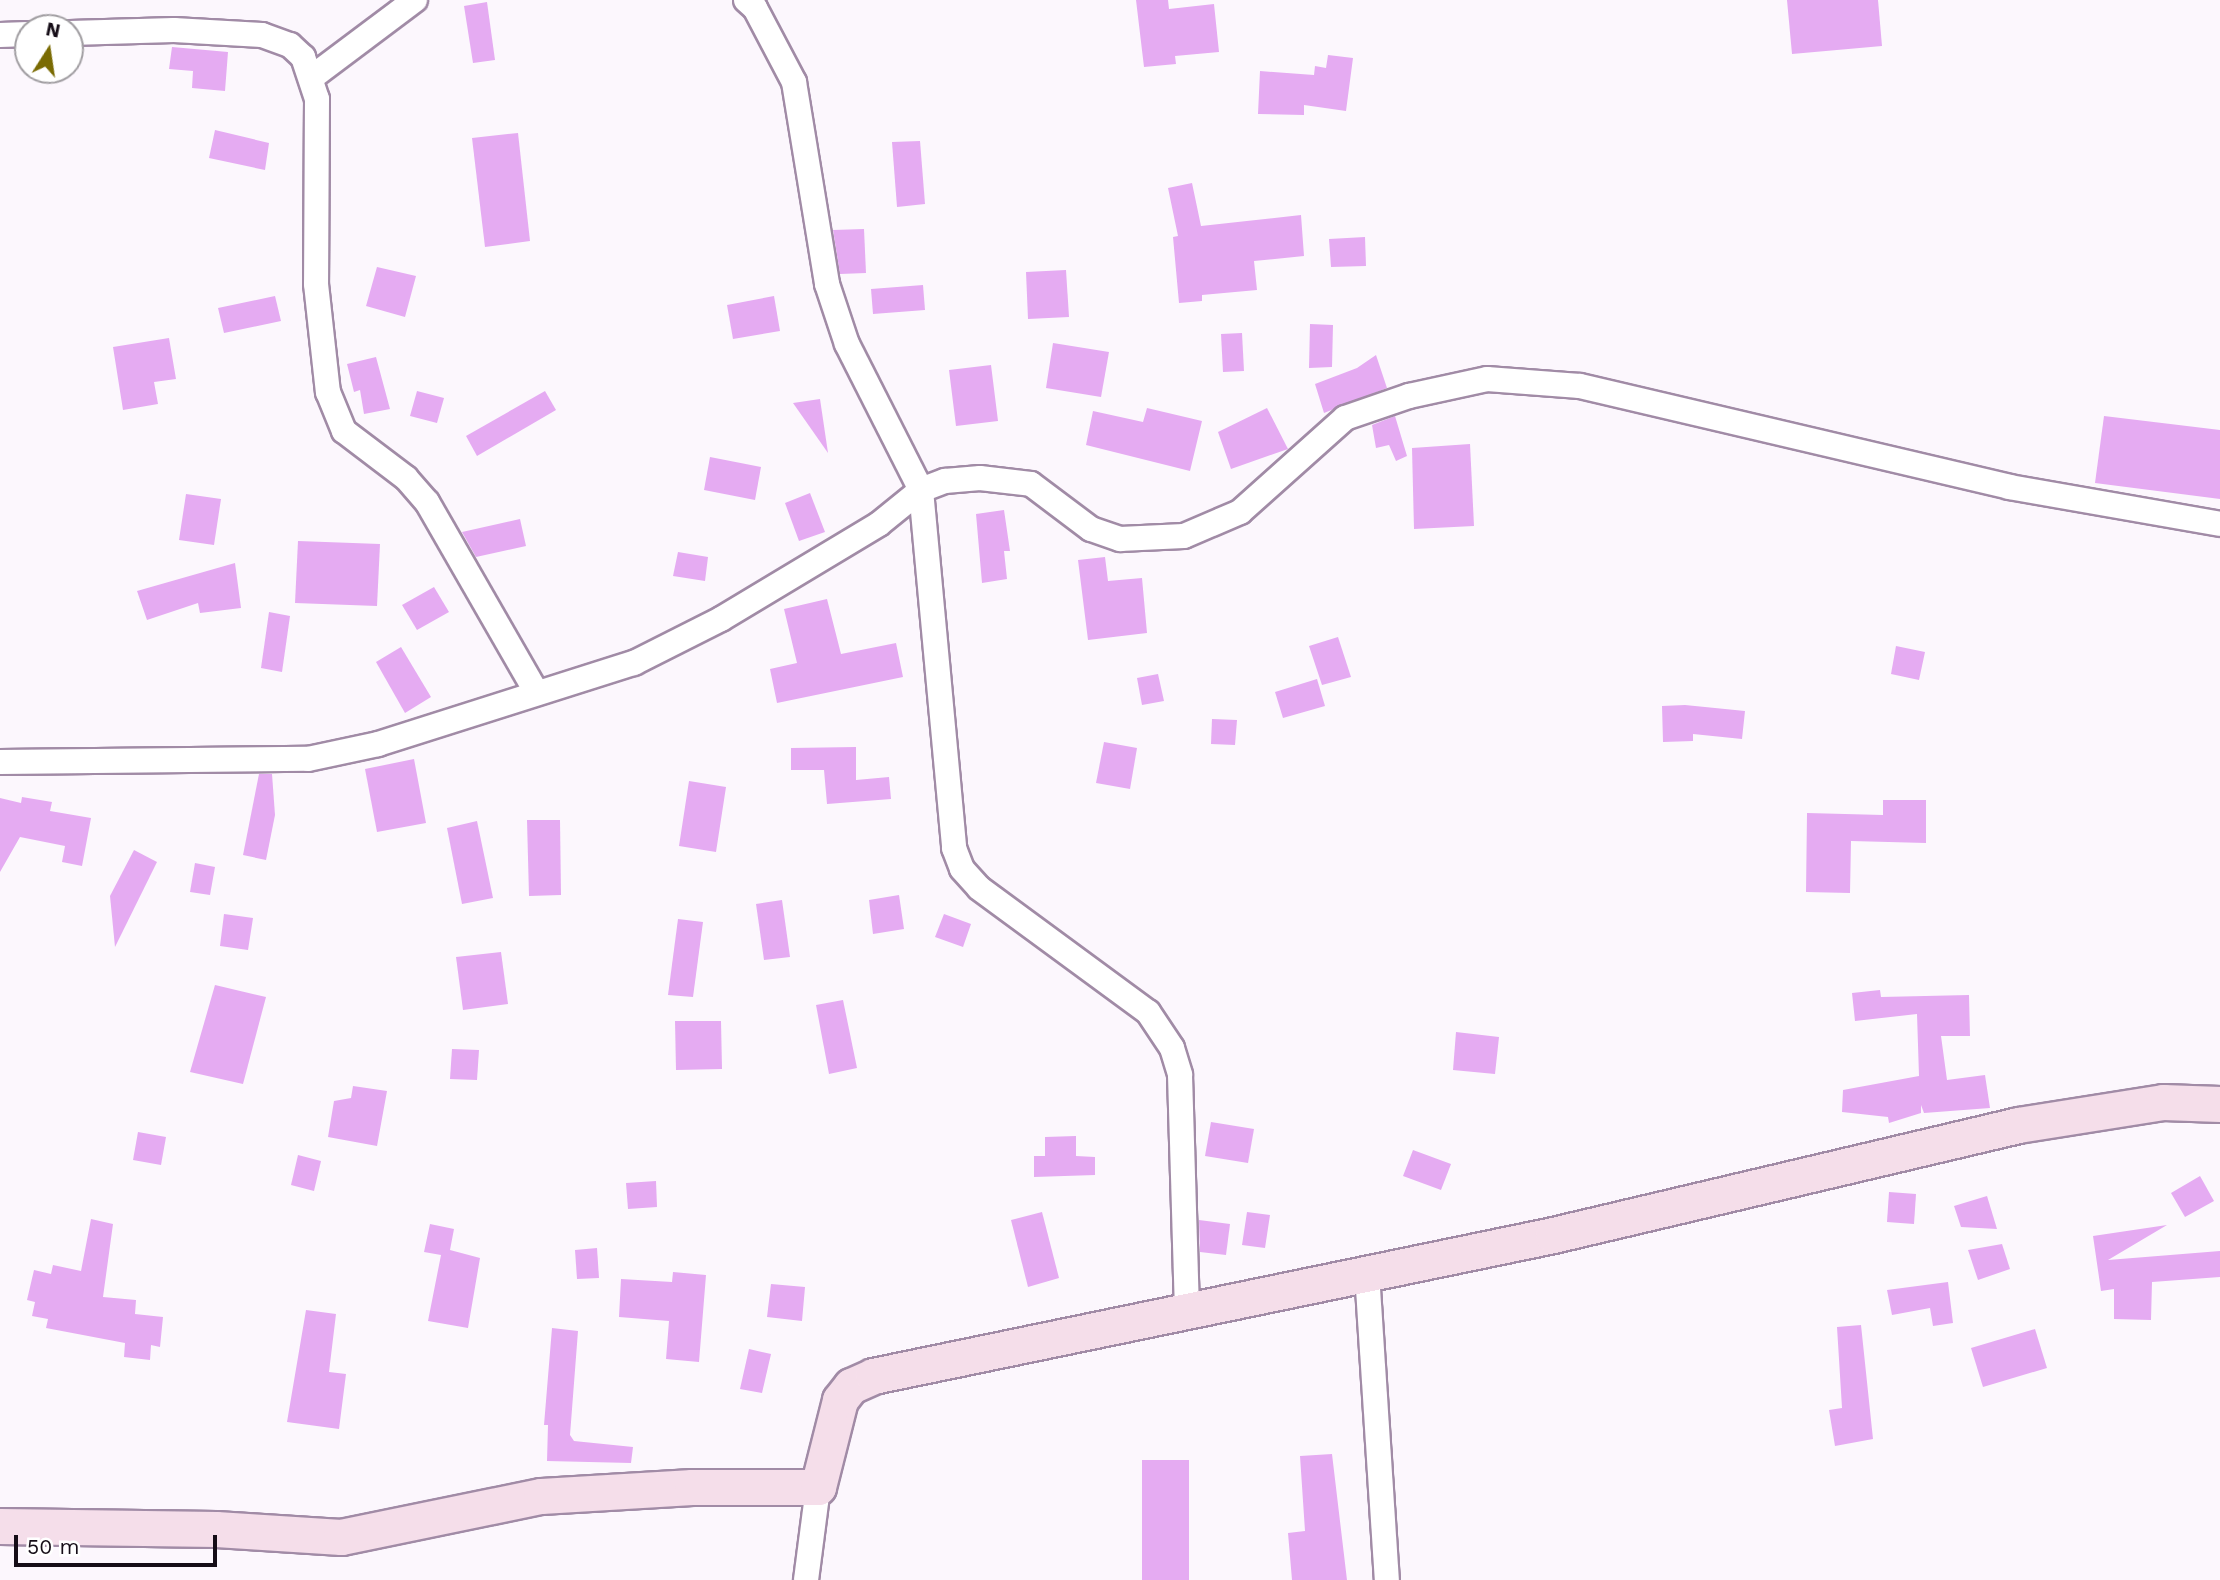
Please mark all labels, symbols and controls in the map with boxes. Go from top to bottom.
north arrow [14,14,84,84]
text: N [44,17,62,43]
scale bar [18,1520,220,1564]
text: 50 m [27,1534,79,1559]

